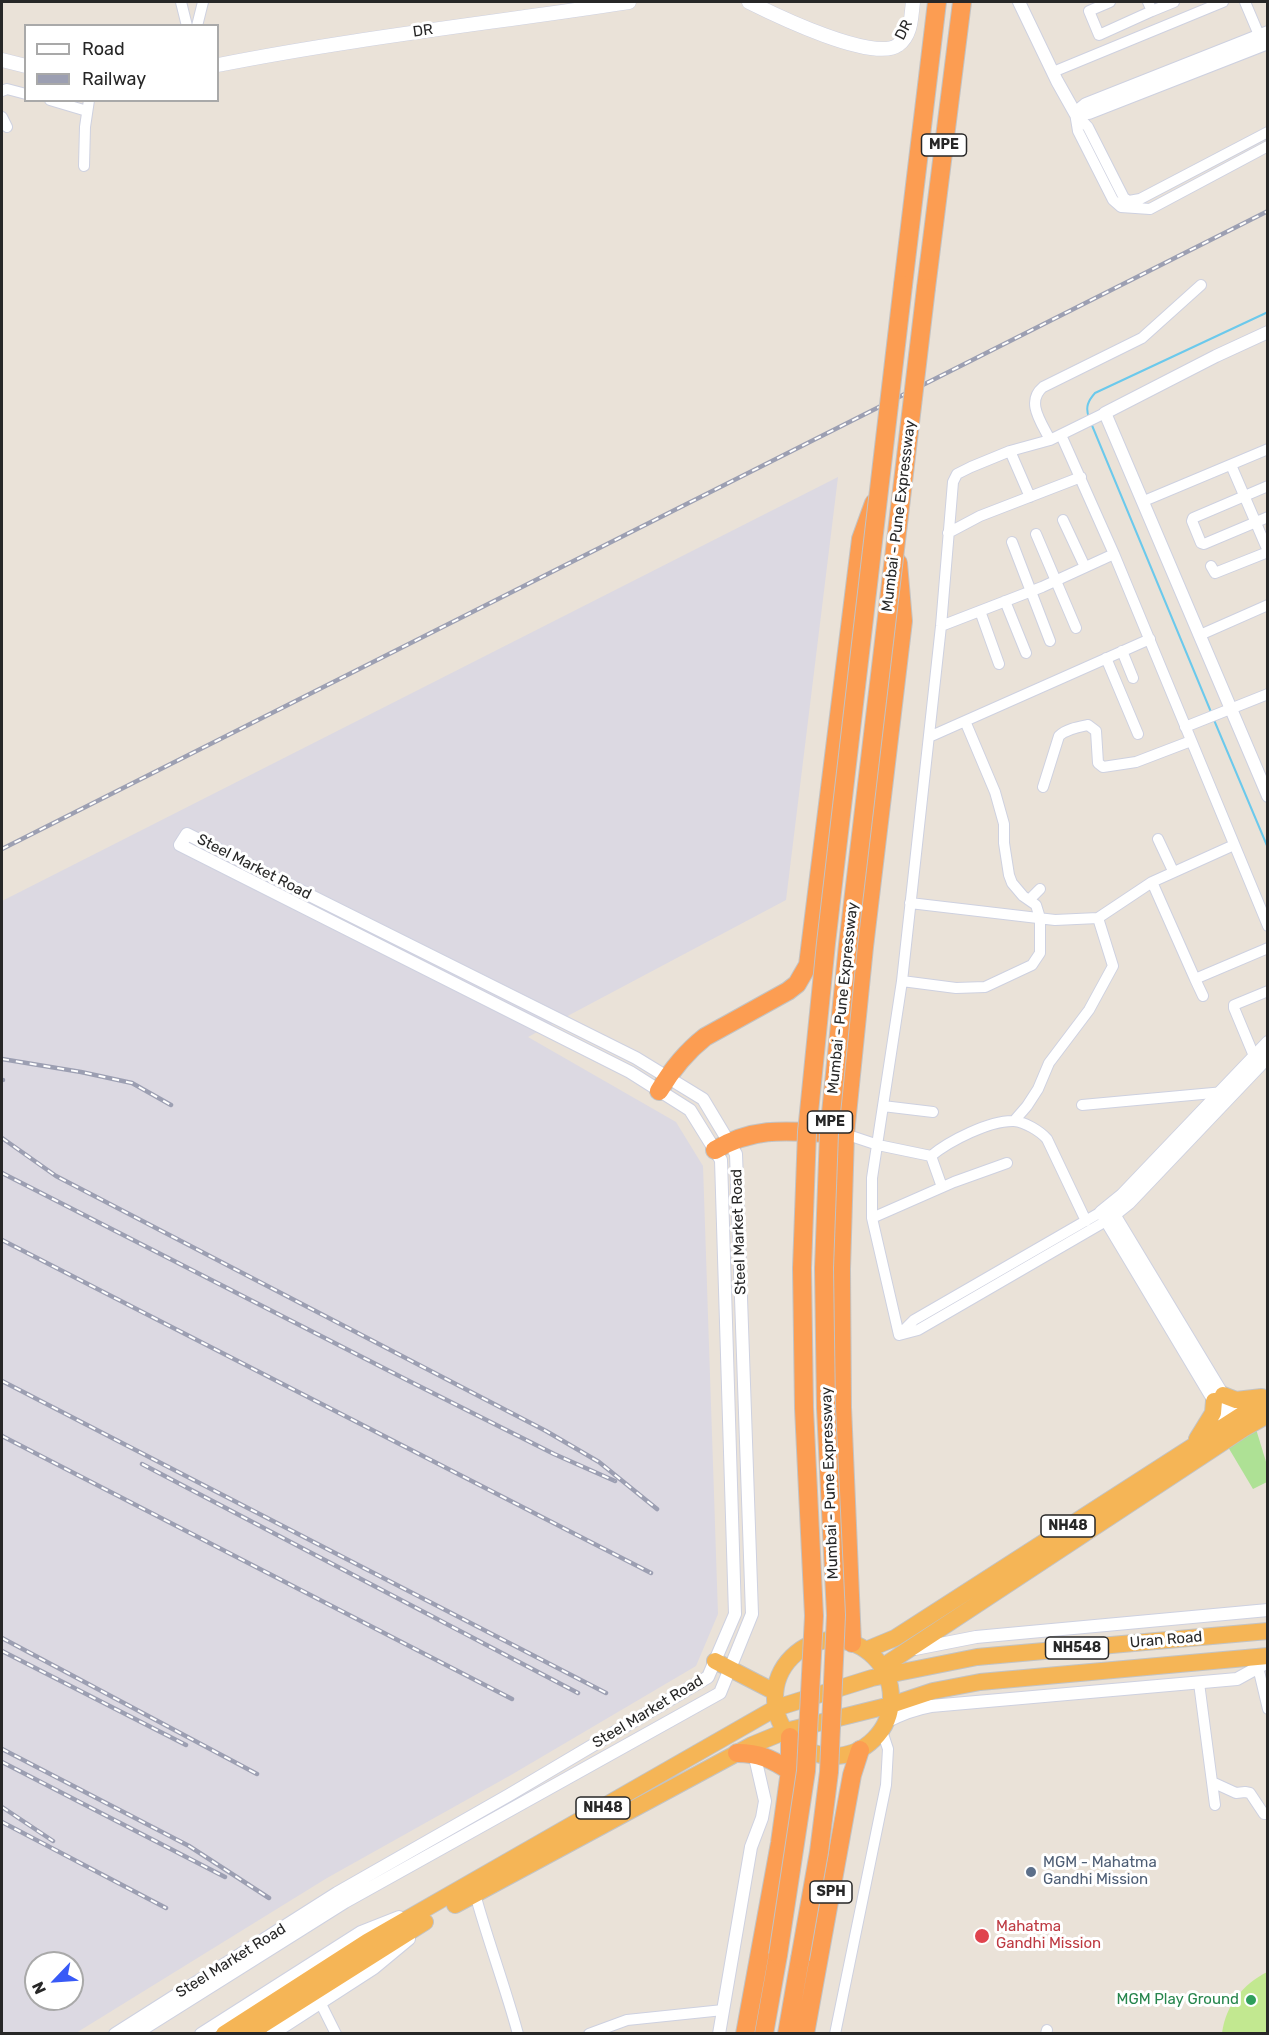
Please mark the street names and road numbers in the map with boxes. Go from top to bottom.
street label: DR [891,17,917,43]
street label: DR [412,21,434,41]
road number: MPE [922,134,966,156]
street label: Mumbai - Pune Expressway [878,419,920,613]
street label: Steel Market Road [194,830,314,904]
street label: Mumbai - Pune Expressway [824,901,862,1095]
road number: MPE [808,1111,852,1133]
street label: Steel Market Road [728,1169,750,1295]
street label: Mumbai - Pune Expressway [818,1386,842,1580]
road number: NH48 [1041,1515,1095,1537]
street label: Uran Road [1129,1628,1203,1652]
road number: NH548 [1046,1637,1108,1659]
street label: Steel Market Road [589,1672,707,1752]
road number: NH48 [576,1797,630,1819]
road number: SPH [810,1881,852,1903]
street label: Steel Market Road [173,1920,289,2002]

